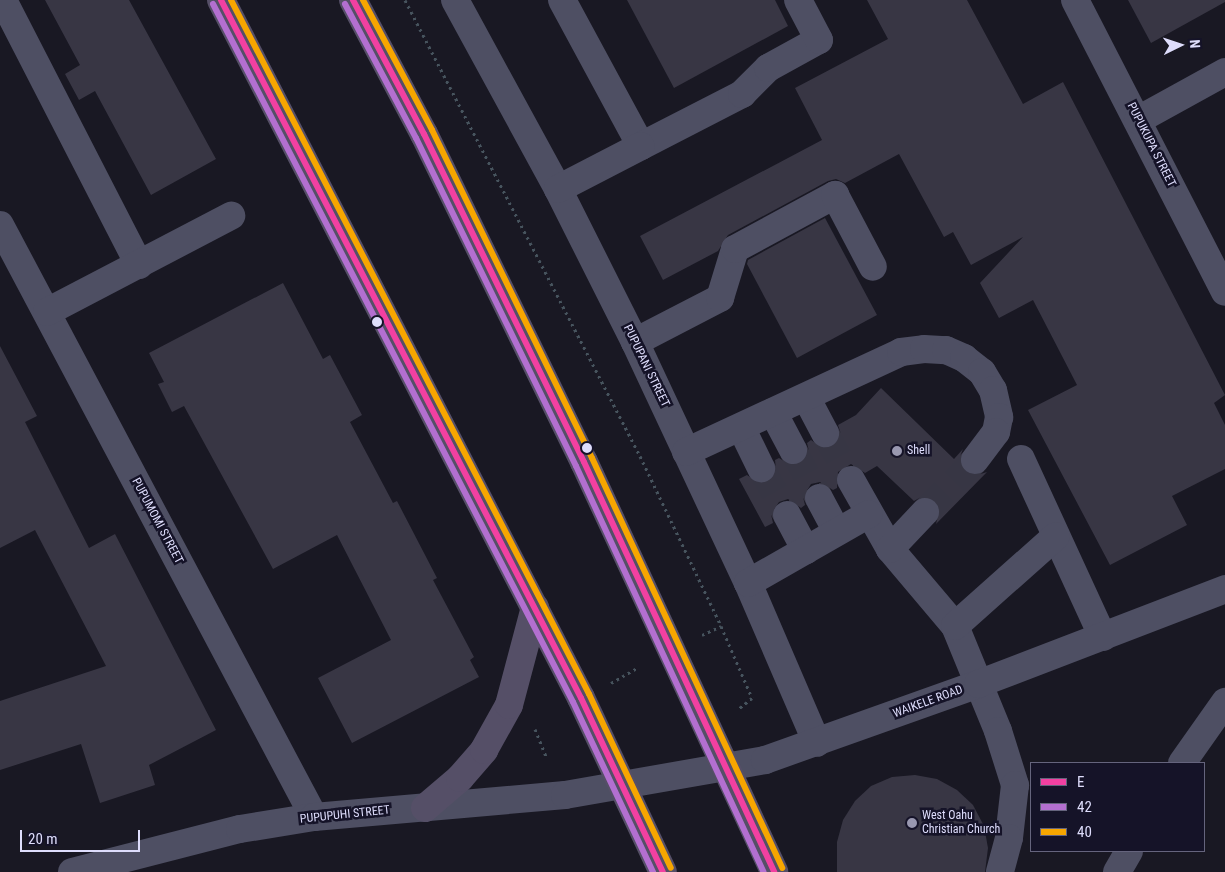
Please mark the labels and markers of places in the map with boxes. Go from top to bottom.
unlabelled marker [372,317,382,327]
unlabelled marker [582,443,592,453]
place label: Shell [907,444,930,458]
marker: Shell [891,445,903,457]
place label: West Oahu Christian Church [922,809,1000,837]
marker: West Oahu Christian Church [906,817,918,829]

